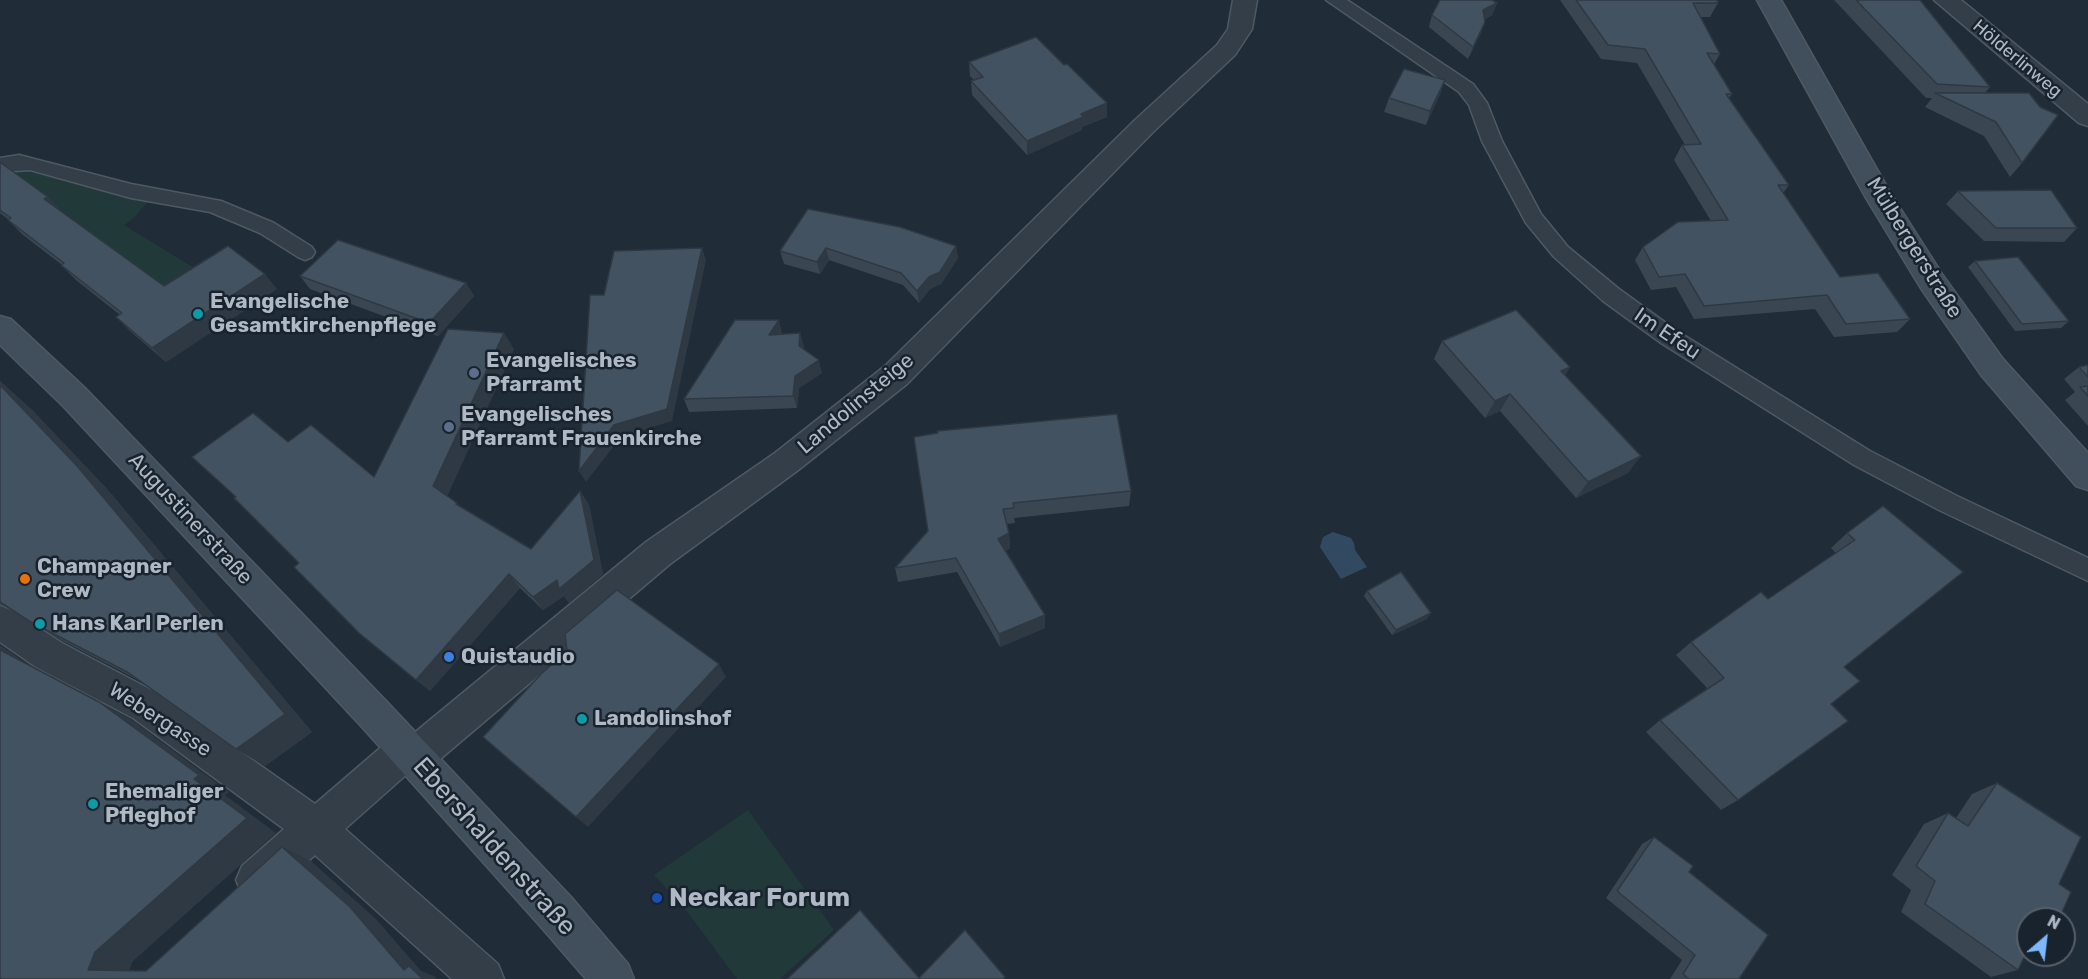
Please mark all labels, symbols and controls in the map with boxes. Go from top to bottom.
street label: Hölderlinweg [1968,15,2066,103]
street label: Mülbergerstraße [1861,173,1967,323]
place label: Evangelische Gesamtkirchenpflege [210,289,437,339]
street label: Im Efeu [1629,303,1705,365]
marker: Evangelische Gesamtkirchenpflege [191,307,205,321]
place label: Evangelisches Pfarramt [486,348,637,398]
street label: Landolinsteige [793,348,919,460]
marker: Evangelisches Pfarramt [467,366,481,380]
place label: Evangelisches Pfarramt Frauenkirche [461,402,702,452]
marker: Evangelisches Pfarramt Frauenkirche [442,420,456,434]
street label: Augustinerstraße [123,448,257,590]
place label: Champagner Crew [37,554,171,604]
marker: Champagner Crew [18,572,32,586]
place label: Hans Karl Perlen [52,611,224,637]
marker: Hans Karl Perlen [33,617,47,631]
place label: Quistaudio [461,644,575,670]
marker: Quistaudio [442,650,456,664]
street label: Webergasse [104,677,216,763]
place label: Landolinshof [594,706,731,732]
marker: Landolinshof [575,712,589,726]
street label: Ebershaldenstraße [406,752,582,942]
place label: Ehemaliger Pfleghof [105,779,224,829]
marker: Ehemaliger Pfleghof [86,797,100,811]
place label: Neckar Forum [669,882,850,914]
marker: Neckar Forum [650,891,664,905]
north arrow [2016,907,2076,967]
text: N [2044,911,2063,934]

